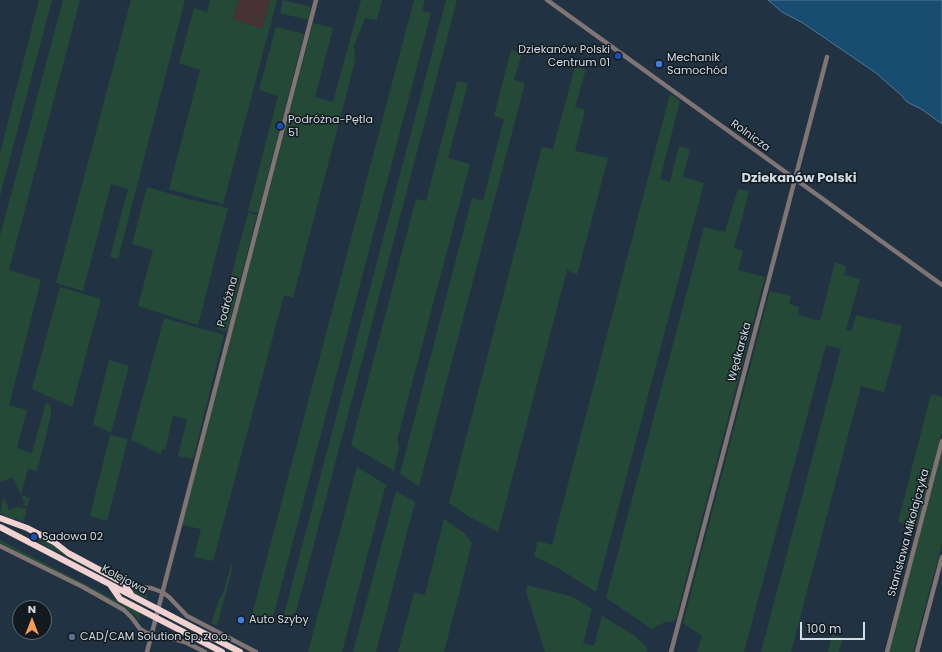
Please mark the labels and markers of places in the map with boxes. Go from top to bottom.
place label: Dziekanów Polski Centrum 01 [518,43,610,69]
marker: Dziekanów Polski Centrum 01 [613,51,623,61]
place label: Mechanik Samochód [667,51,727,77]
marker: Mechanik Samochód [654,59,664,69]
place label: Podróżna-Pętla 51 [288,113,373,139]
marker: Podróżna-Pętla 51 [275,121,285,131]
place label: Sadowa 02 [42,530,103,544]
marker: Sadowa 02 [29,532,39,542]
place label: Auto Szyby [249,613,309,627]
marker: Auto Szyby [236,615,246,625]
place label: CAD/CAM Solution Sp. z o.o. [80,630,230,644]
marker: CAD/CAM Solution Sp. z o.o. [67,632,77,642]

